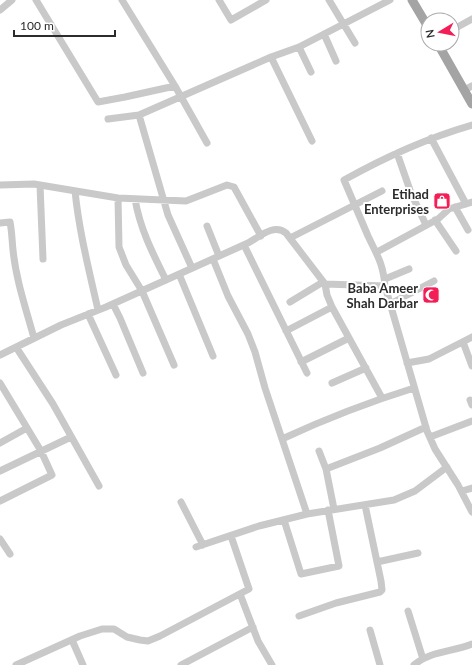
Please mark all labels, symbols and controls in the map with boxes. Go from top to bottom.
scale bar [14,12,115,38]
north arrow [420,12,460,52]
text: 100 m [20,18,54,33]
text: N [423,29,437,39]
place label: Etihad Enterprises [364,186,429,217]
shop icon: Etihad Enterprises [432,191,452,211]
place label: Baba Ameer Shah Darbar [347,280,418,311]
mosque icon: Baba Ameer Shah Darbar [421,285,441,305]

